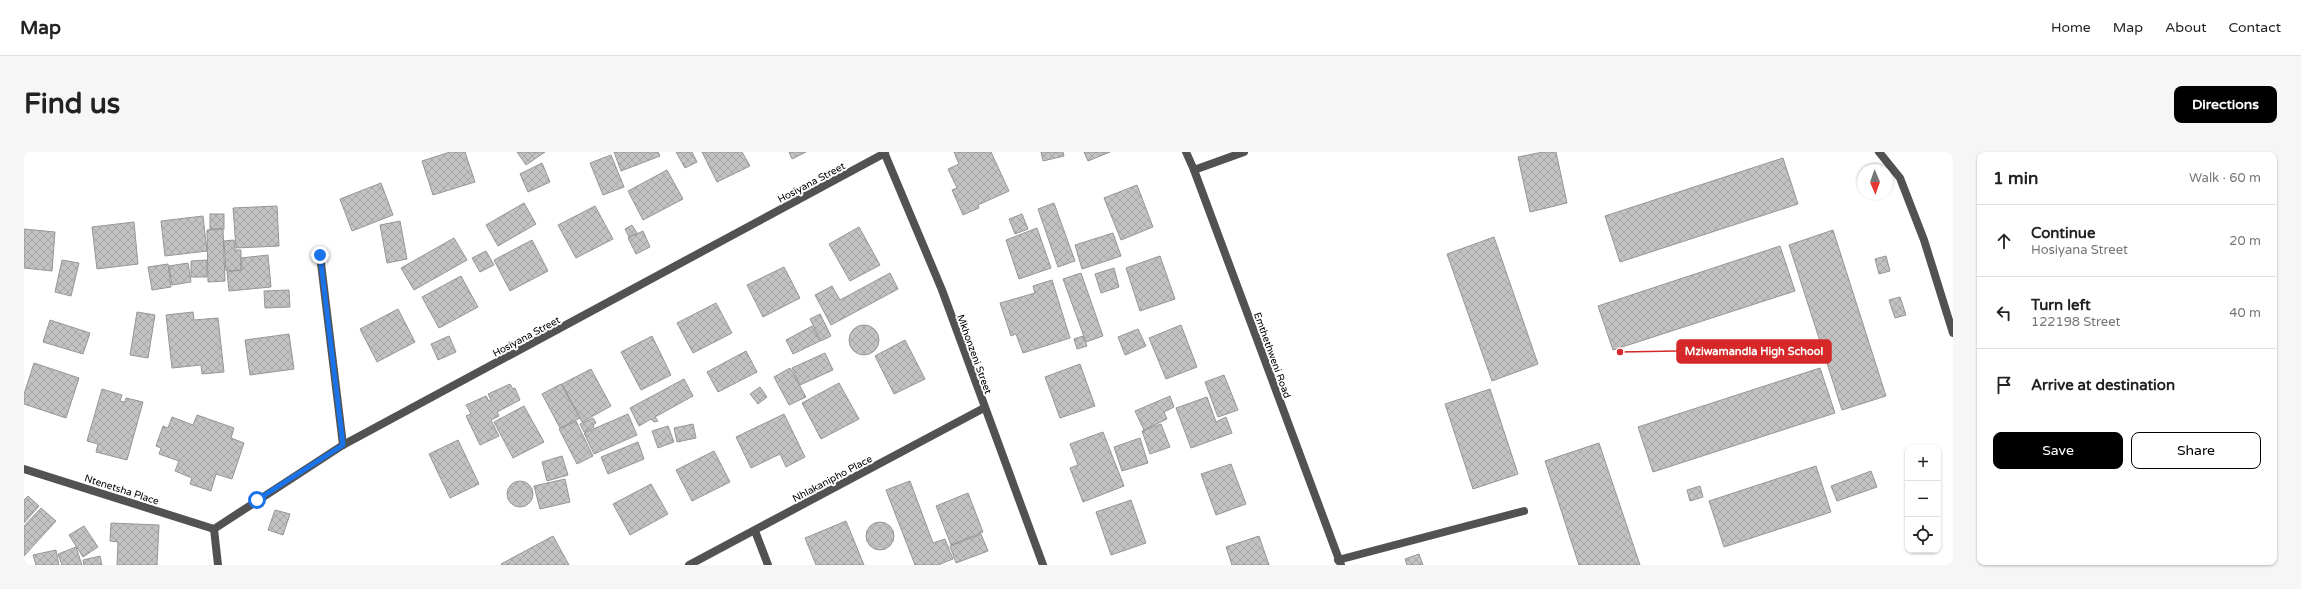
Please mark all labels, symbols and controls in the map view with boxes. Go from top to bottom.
text: Map [20,17,61,39]
text: Home [2051,19,2091,36]
text: Map [2113,19,2143,36]
text: About [2165,19,2207,36]
text: Contact [2229,19,2281,36]
button: Directions [2174,86,2277,123]
text: Find us [24,87,120,121]
street label: Hosiyana Street [776,160,847,206]
north arrow [1857,164,1893,200]
text: 1 min [1993,168,2038,189]
text: Walk · 60 m [2189,170,2261,186]
text: Continue [2031,224,2095,242]
icon: ahead [1993,230,2015,252]
text: 20 m [2229,233,2261,249]
text: Hosiyana Street [2031,242,2128,258]
route end [311,246,329,264]
text: Turn left [2031,296,2091,314]
icon: left [1993,302,2015,324]
text: 40 m [2229,305,2261,321]
street label: Emthethweni Road [1251,311,1293,400]
street label: Mkhonzeni Street [954,313,994,396]
street label: Hosiyana Street [491,314,562,360]
text: 122198 Street [2031,314,2121,330]
callout: Mziwamandla High School [1677,340,1831,363]
text: Mziwamandla High School [1685,345,1823,359]
icon: arrive [1993,374,2015,396]
text: Arrive at destination [2031,376,2175,394]
button: Save [1993,432,2123,469]
button: Share [2131,432,2261,469]
map controls [1905,445,1941,553]
button: + [1905,445,1941,481]
street label: Nhlakanipho Place [791,453,875,505]
street label: Ntenetsha Place [83,472,161,508]
button: − [1905,481,1941,517]
route start [248,491,266,509]
button: locate [1905,517,1941,553]

